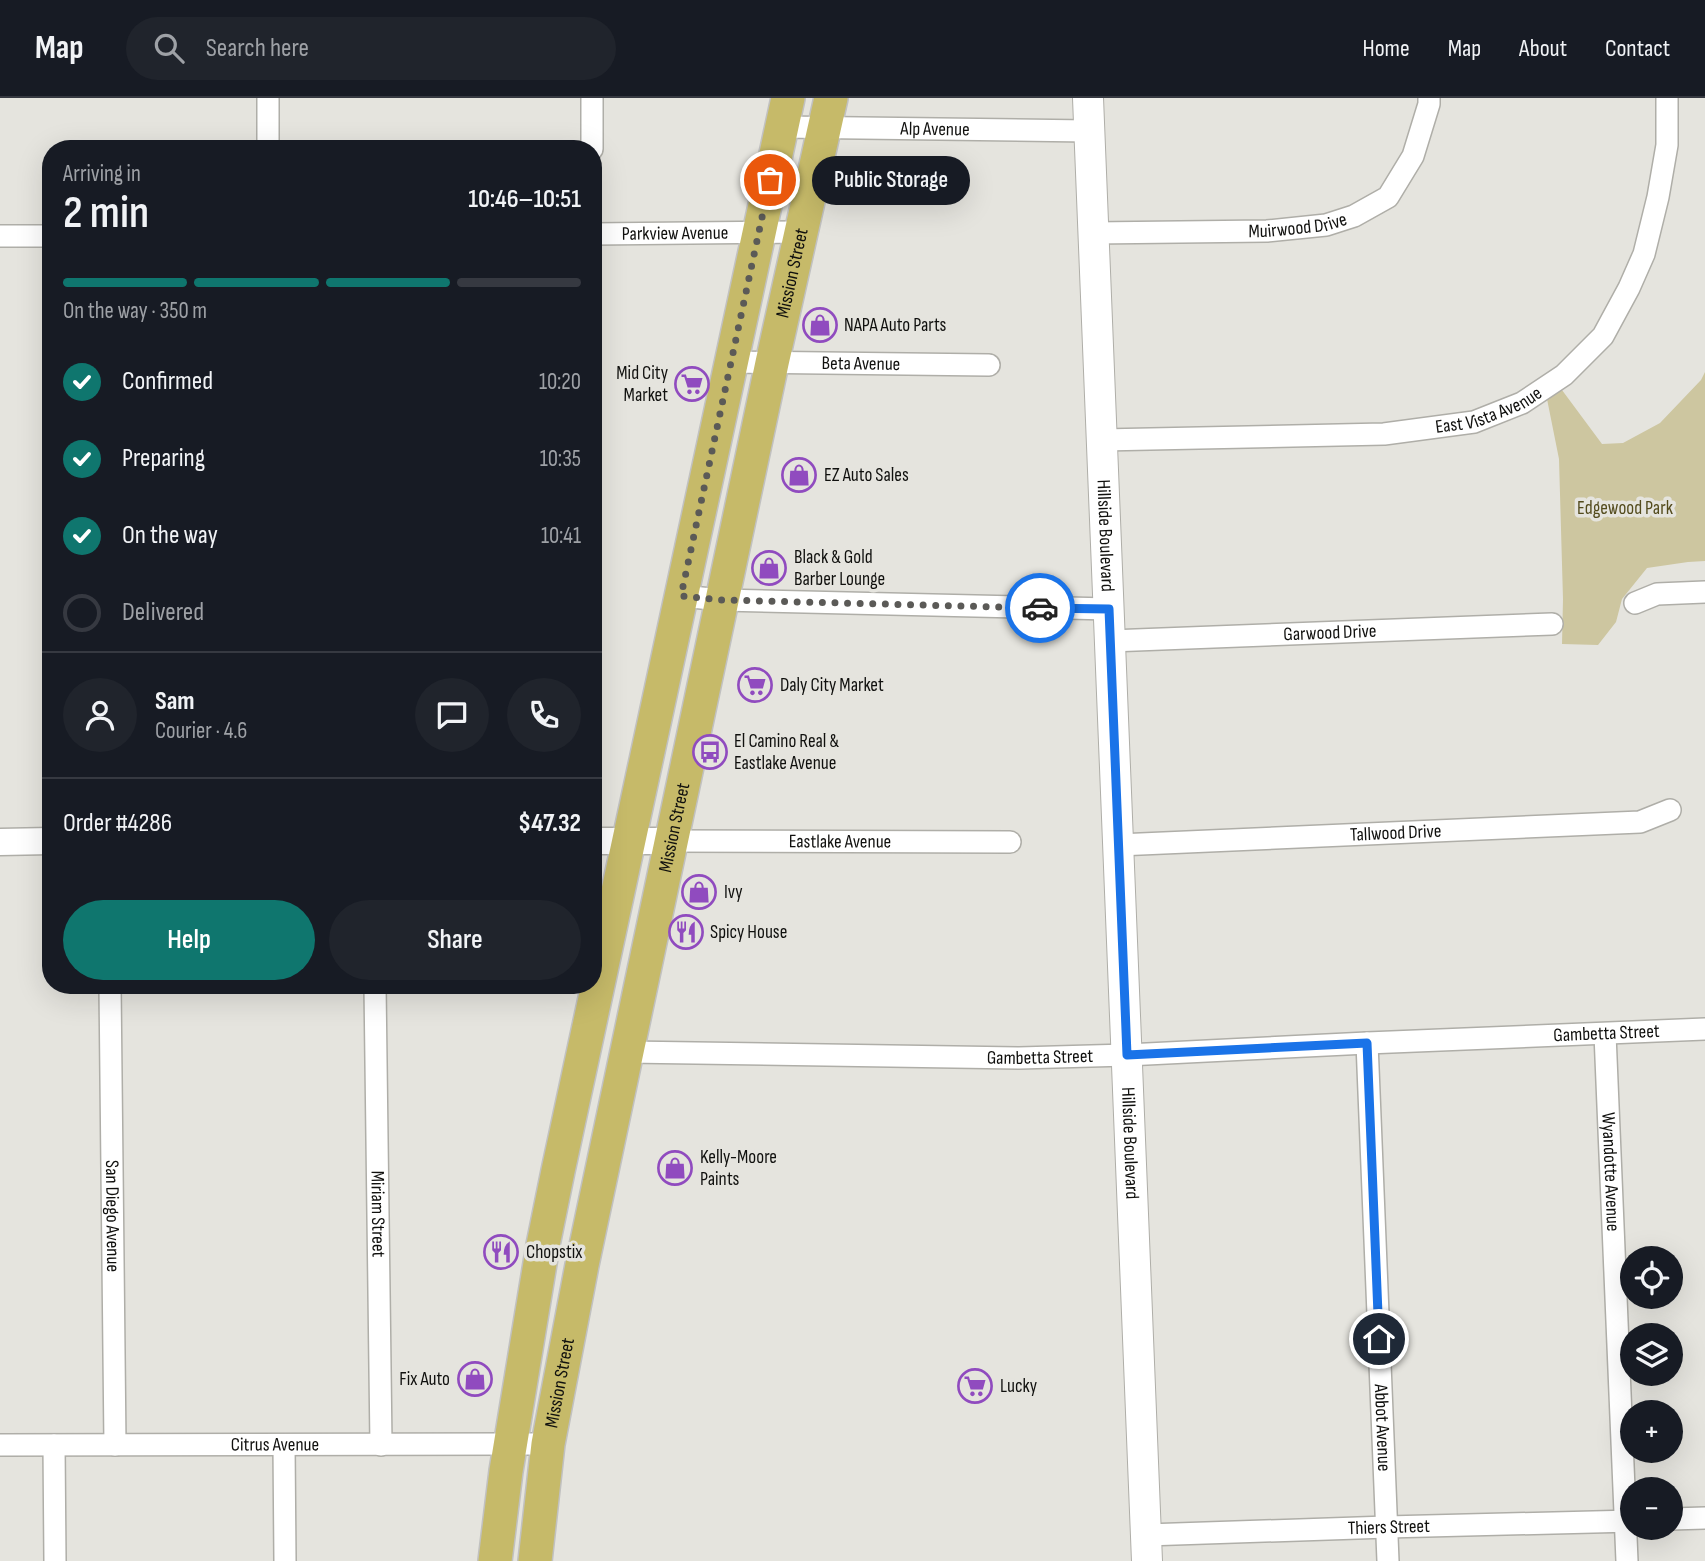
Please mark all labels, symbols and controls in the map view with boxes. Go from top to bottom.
search box [126,17,616,80]
text: Map [35,28,84,68]
icon: search [150,29,188,67]
text: Search here [206,33,309,64]
text: Home [1362,34,1410,63]
text: Map [1448,34,1481,63]
text: About [1519,34,1567,63]
text: Contact [1605,34,1670,63]
street label: Alp Avenue [899,117,970,141]
pin [740,150,800,210]
callout: Public Storage [812,155,970,204]
text: Arriving in [63,160,141,188]
icon: bag [751,161,789,199]
text: Public Storage [834,166,948,194]
text: 10:46–10:51 [468,184,581,215]
text: 2 min [63,186,149,241]
street label: Muirwood Drive [1248,208,1350,243]
street label: Parkview Avenue [622,221,728,245]
street label: Mission Street [771,226,813,320]
text: On the way · 350 m [63,297,207,325]
shop icon: NAPA Auto Parts [801,306,839,344]
place label: NAPA Auto Parts [844,314,947,337]
street label: Beta Avenue [822,352,900,375]
place label: Mid City Market [616,362,669,407]
icon: check [63,363,101,401]
supermarket icon: Mid City Market [673,365,711,403]
text: Confirmed [122,366,213,397]
text: 10:20 [539,368,581,396]
street label: East Vista Avenue [1434,381,1546,439]
icon: check [63,440,101,478]
text: Preparing [122,443,205,474]
text: 10:35 [540,445,581,473]
shop icon: EZ Auto Sales [780,456,818,494]
place label: EZ Auto Sales [824,464,909,487]
street label: Hillside Boulevard [1092,479,1119,592]
park label: Edgewood Park [1577,497,1674,520]
icon: check [63,517,101,555]
text: On the way [122,520,218,551]
text: 10:41 [541,522,581,550]
place label: Black & Gold Barber Lounge [794,546,885,591]
shop icon: Black & Gold Barber Lounge [750,549,788,587]
courier [1005,573,1075,643]
icon: car [1021,589,1059,627]
text: Delivered [122,597,204,628]
street label: Garwood Drive [1283,619,1377,646]
supermarket icon: Daly City Market [736,666,774,704]
place label: Daly City Market [780,674,884,697]
button: person [63,678,137,752]
button: chat [415,678,489,752]
button: phone [507,678,581,752]
text: Sam [155,686,195,717]
text: Courier · 4.6 [155,717,247,745]
place label: El Camino Real & Eastlake Avenue [734,730,839,775]
bus stop icon: El Camino Real & Eastlake Avenue [691,733,729,771]
street label: Mission Street [654,780,695,874]
text: Order #4286 [63,808,172,839]
text: $47.32 [518,808,581,839]
street label: Tallwood Drive [1350,819,1442,846]
street label: Eastlake Avenue [789,830,891,853]
shop icon: Ivy [680,873,718,911]
place label: Ivy [724,881,743,904]
button: Help [63,900,315,980]
button: Share [329,900,581,980]
restaurant icon: Spicy House [667,913,705,951]
place label: Spicy House [710,921,787,944]
street label: Gambetta Street [1553,1019,1660,1047]
street label: Gambetta Street [987,1044,1094,1070]
street label: Hillside Boulevard [1116,1087,1144,1200]
street label: Wyandotte Avenue [1597,1112,1625,1232]
place label: Kelly-Moore Paints [700,1146,777,1191]
shop icon: Kelly-Moore Paints [656,1149,694,1187]
street label: San Diego Avenue [100,1160,125,1272]
street label: Miriam Street [366,1171,390,1258]
restaurant icon: Chopstix [482,1233,520,1271]
place label: Chopstix [526,1241,582,1264]
map controls [1620,1246,1683,1540]
button: locate [1620,1246,1683,1309]
pin [1349,1309,1409,1369]
icon: home [1360,1320,1398,1358]
button: layers [1620,1323,1683,1386]
street label: Mission Street [540,1336,579,1430]
shop icon: Fix Auto [456,1360,494,1398]
supermarket icon: Lucky [956,1367,994,1405]
place label: Fix Auto [399,1368,450,1391]
place label: Lucky [1000,1375,1038,1398]
street label: Abbot Avenue [1369,1383,1396,1472]
button: + [1620,1400,1683,1463]
street label: Citrus Avenue [231,1433,319,1456]
button: − [1620,1477,1683,1540]
street label: Thiers Street [1347,1514,1430,1540]

